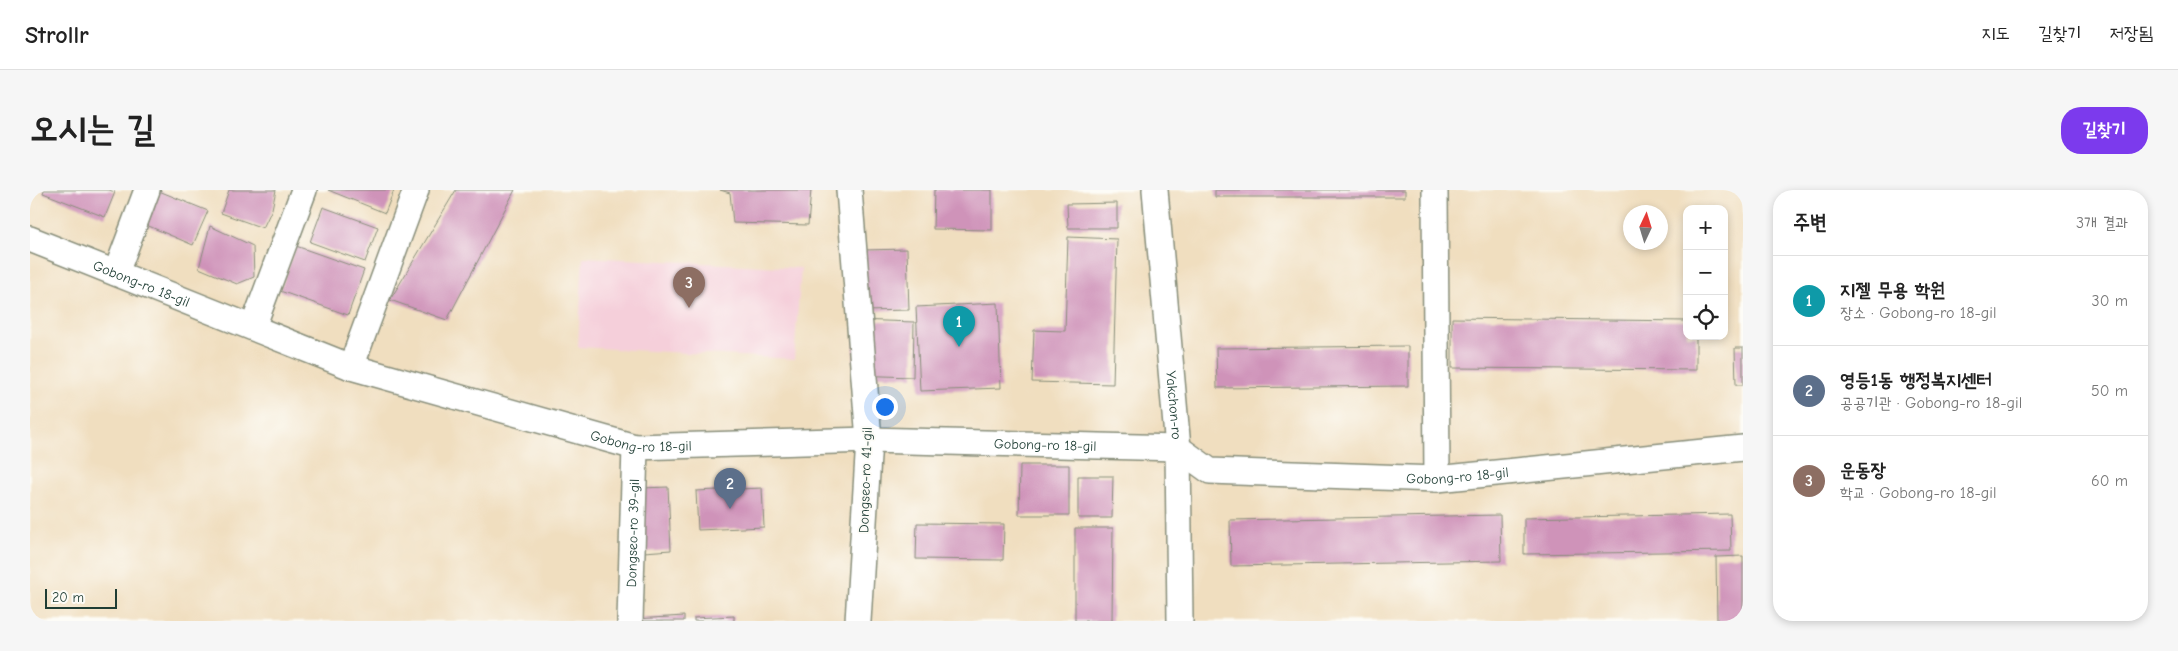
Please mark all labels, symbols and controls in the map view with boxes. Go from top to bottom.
text: Strollr [25,21,89,49]
text: 지도 [1981,23,2010,44]
text: 길찾기 [2038,23,2082,44]
text: 저장됨 [2110,23,2153,44]
button: 길찾기 [2061,107,2148,154]
text: 오시는 길 [30,108,155,149]
north arrow [1623,205,1668,250]
map controls [1683,205,1728,340]
button: + [1683,205,1728,250]
text: 주변 [1793,210,1827,234]
text: 3개 결과 [2076,214,2128,232]
button: − [1683,250,1728,295]
street label: Gobong-ro 18-gil [90,257,192,311]
pin: 3 [673,267,705,308]
text: 지젤 무용 학원 [1840,279,1945,301]
text: 1 [1806,292,1812,310]
text: 30 m [2092,292,2128,310]
button: locate [1683,295,1728,340]
text: 장소 · Gobong-ro 18-gil [1840,304,1996,322]
pin: 1 [943,306,975,347]
text: 영등1동 행정복지센터 [1840,369,1992,391]
street label: Yakchon-ro [1162,370,1185,440]
text: 2 [1805,382,1813,400]
text: 50 m [2091,382,2128,400]
your location [872,394,898,420]
text: 공공기관 · Gobong-ro 18-gil [1840,394,2022,412]
street label: Gobong-ro 18-gil [588,427,692,456]
street label: Dongseo-ro 41-gil [855,427,876,533]
street label: Gobong-ro 18-gil [994,435,1097,455]
text: 운동장 [1840,459,1886,481]
street label: Gobong-ro 18-gil [1406,464,1509,488]
pin: 2 [714,468,746,509]
text: 3 [1805,472,1813,490]
text: 60 m [2091,472,2128,490]
street label: Dongseo-ro 39-gil [623,479,643,588]
text: 학교 · Gobong-ro 18-gil [1840,484,1996,502]
scale bar [45,586,118,609]
text: 20 m [52,589,84,606]

